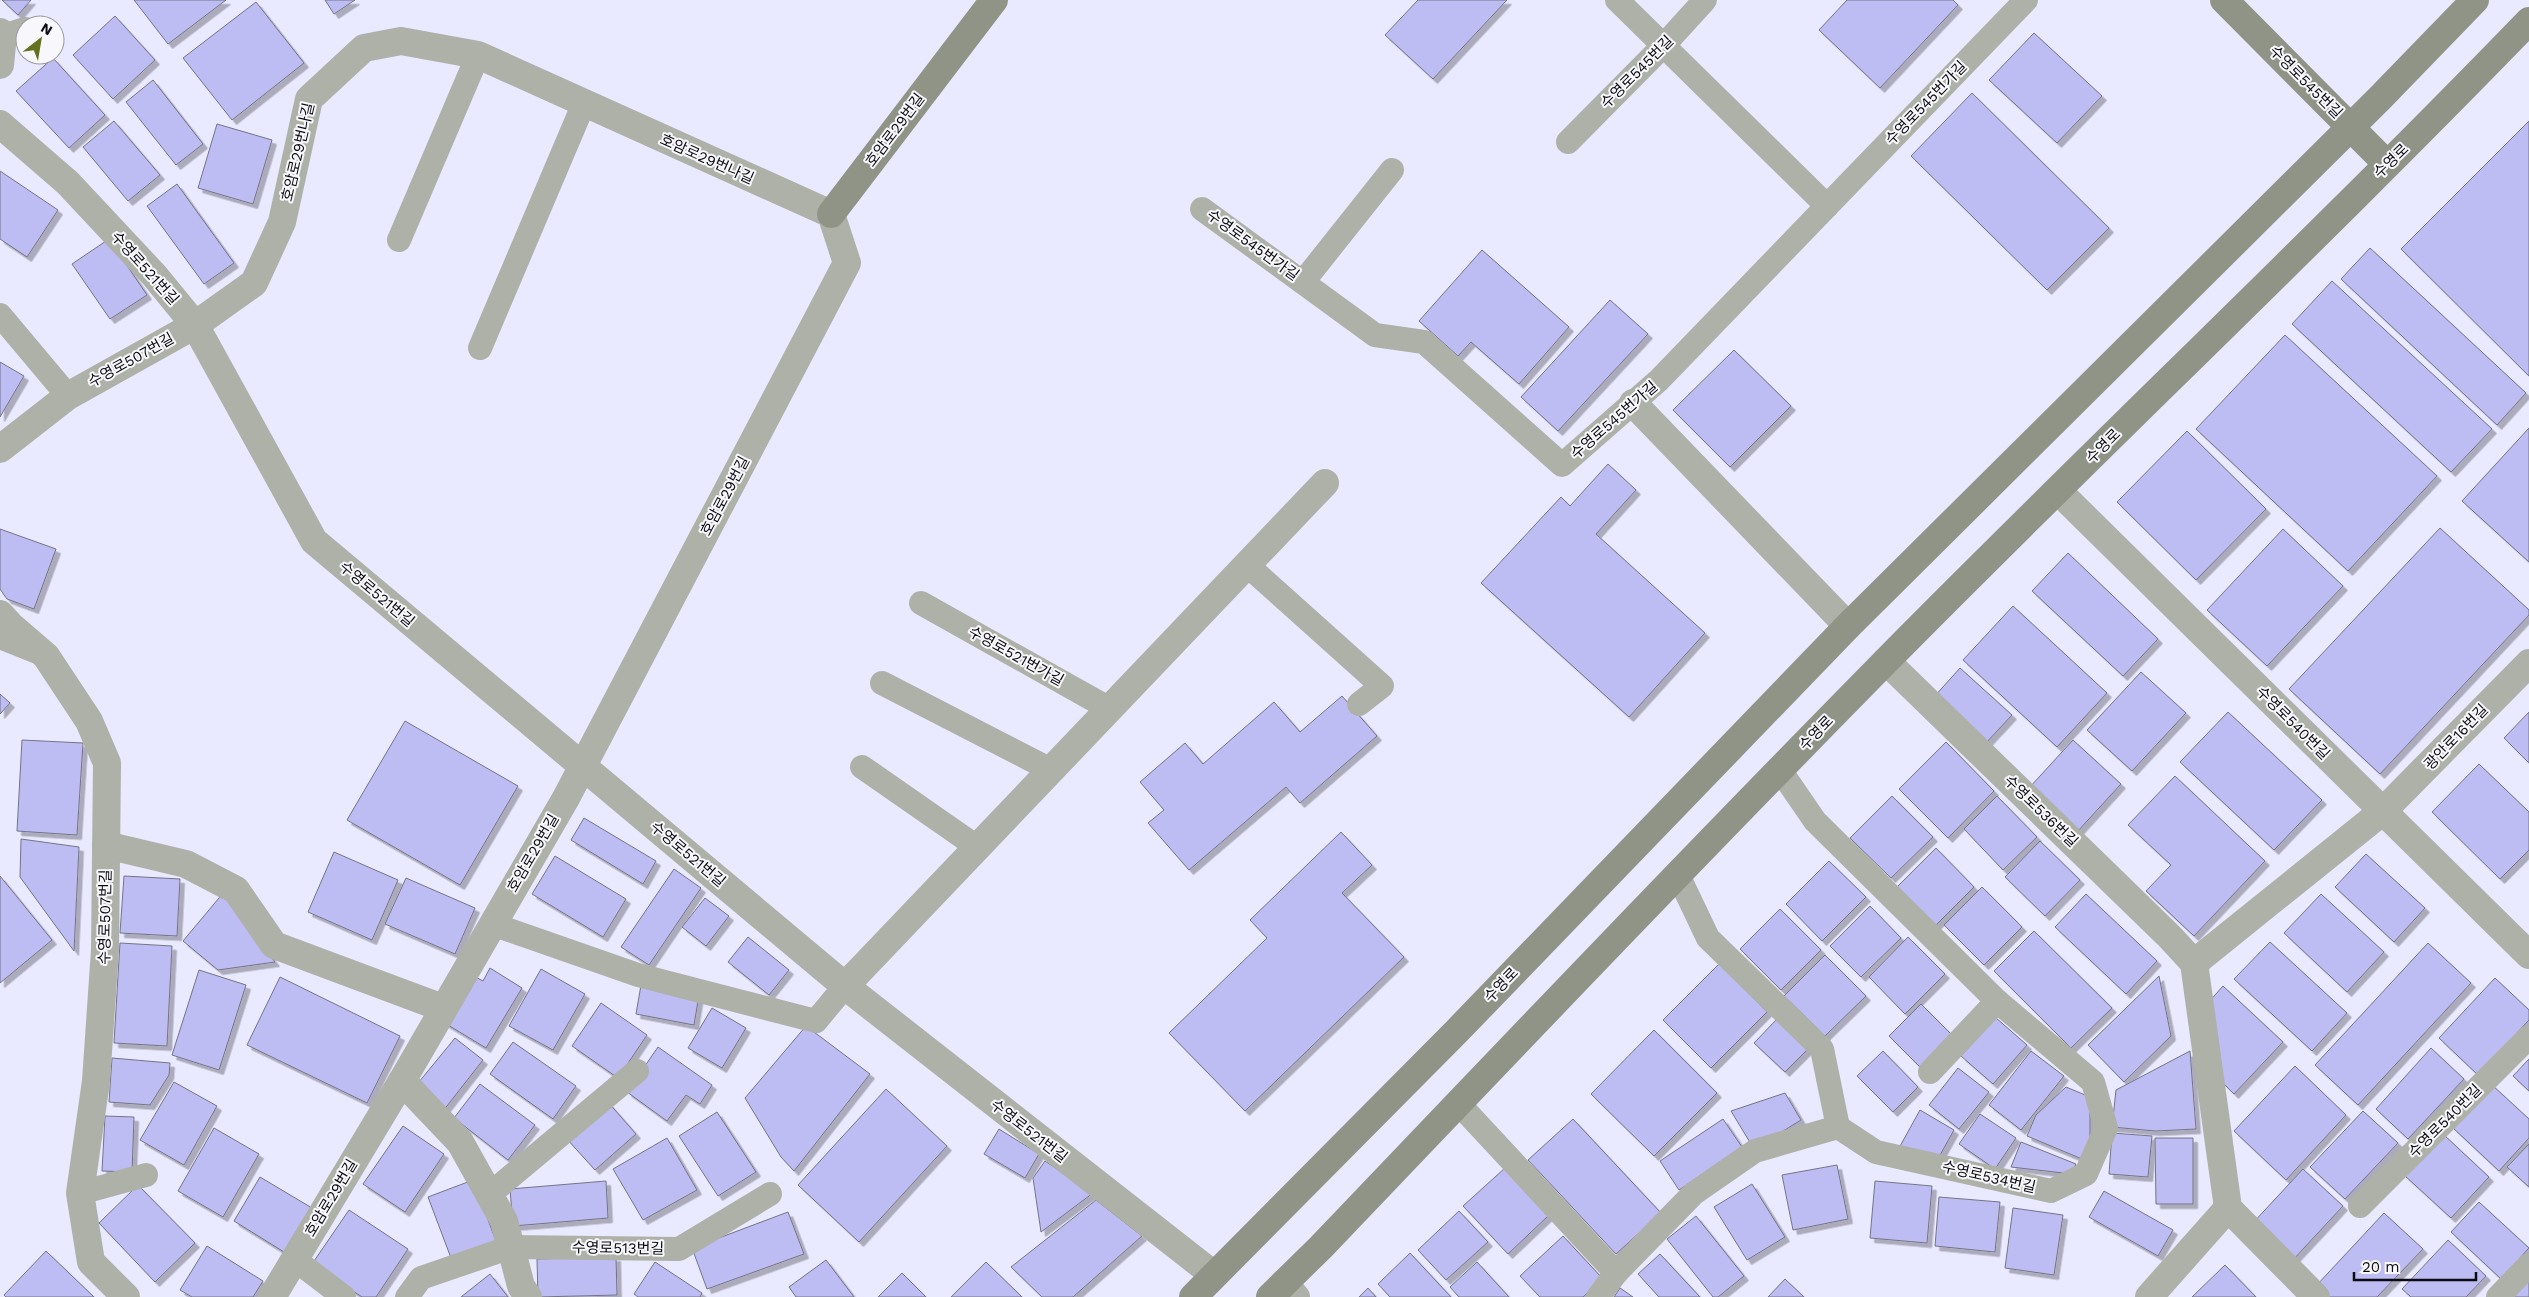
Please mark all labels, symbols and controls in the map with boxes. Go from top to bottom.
north arrow [15,15,65,65]
text: N [38,19,55,38]
street label: 수영로545번길 [1597,32,1677,112]
street label: 수영로545번길 [2266,42,2346,122]
street label: 수영로545번가길 [1882,57,1970,149]
street label: 호암로29번길 [862,90,928,170]
street label: 호암로29번나길 [278,101,318,203]
street label: 호암로29번나길 [657,130,757,188]
street label: 수영로 [2370,140,2412,182]
street label: 수영로545번가길 [1203,206,1303,284]
street label: 수영로521번길 [107,228,183,308]
street label: 수영로507번길 [85,329,177,391]
street label: 수영로545번가길 [1567,377,1661,463]
street label: 수영로 [2082,425,2124,467]
street label: 호암로29번길 [697,453,753,539]
street label: 수영로521번길 [336,557,418,631]
street label: 수영로521번가길 [965,622,1067,690]
street label: 수영로540번길 [2253,683,2333,763]
street label: 광안로16번길 [2420,701,2492,773]
street label: 수영로 [1795,712,1837,754]
street label: 수영로536번길 [2000,771,2082,851]
street label: 호암로29번길 [503,811,563,895]
street label: 수영로521번길 [647,817,729,891]
street label: 수영로507번길 [95,869,115,965]
street label: 수영로 [1480,964,1522,1006]
street label: 수영로540번길 [2405,1081,2485,1161]
street label: 수영로521번길 [987,1095,1071,1167]
street label: 호암로29번길 [301,1156,361,1240]
street label: 수영로534번길 [1940,1157,2038,1197]
street label: 수영로513번길 [572,1238,664,1258]
scale bar [2354,1250,2476,1282]
text: 20 m [2362,1258,2400,1276]

